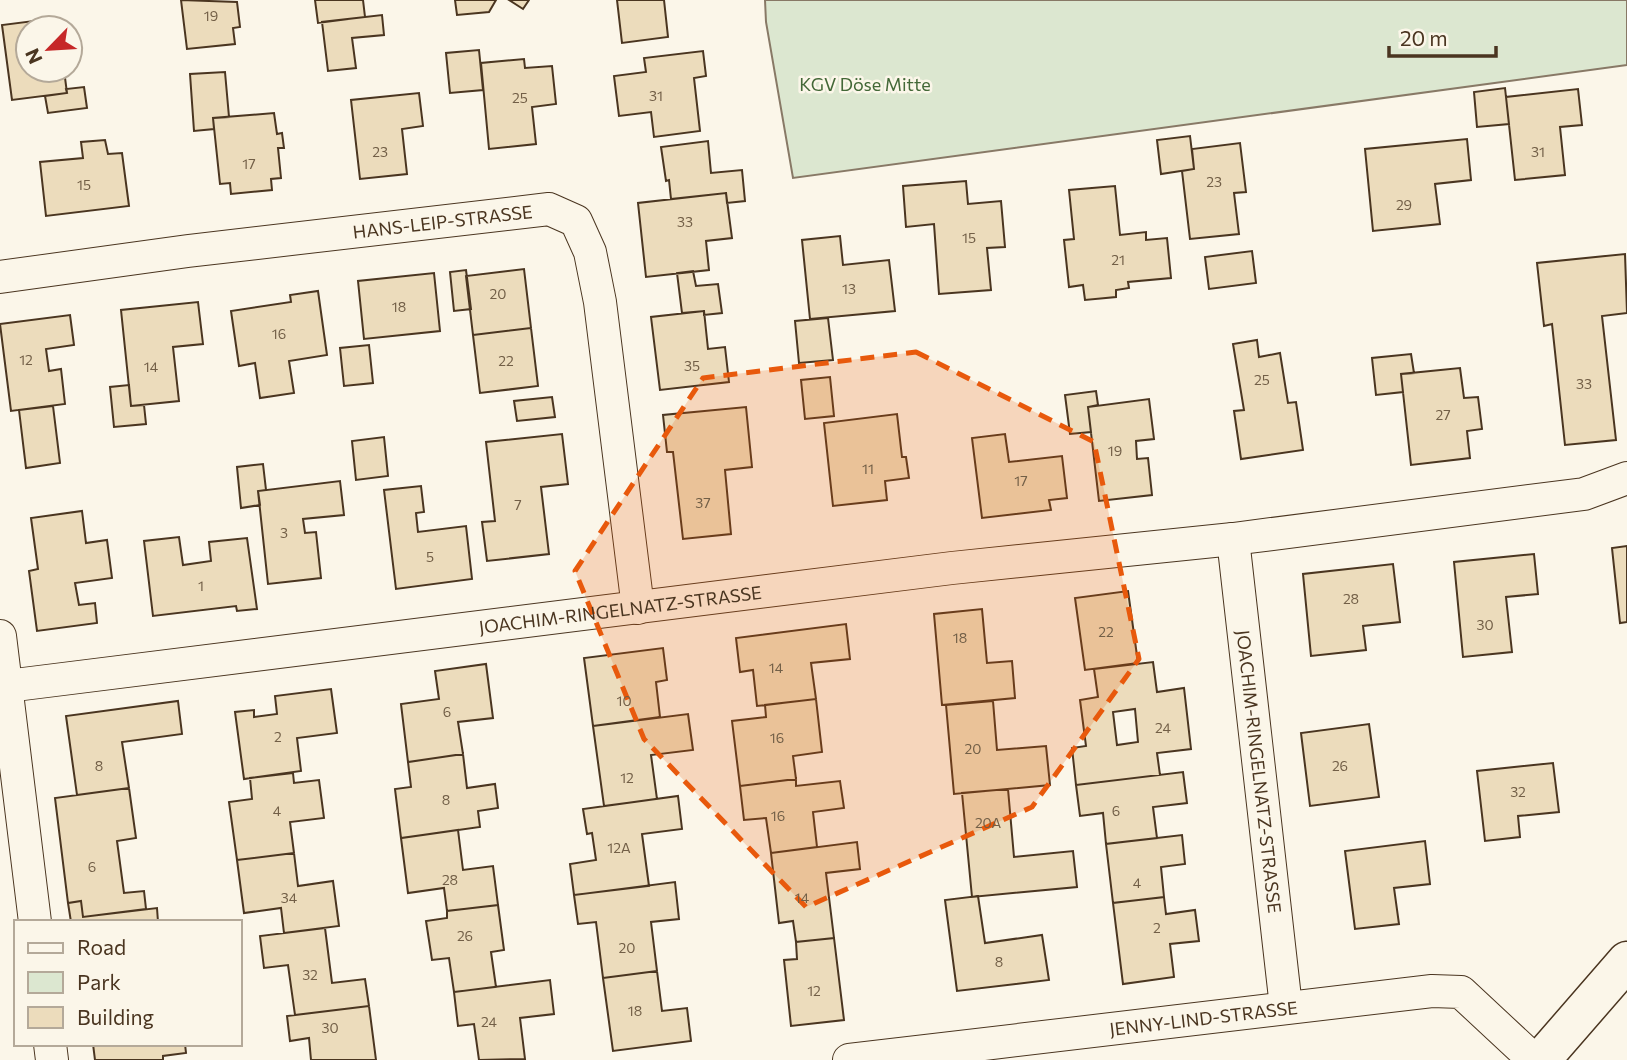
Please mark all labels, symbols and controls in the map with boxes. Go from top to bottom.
house number: 19 [204,7,218,24]
north arrow [14,14,84,84]
scale bar [1389,14,1496,58]
text: 20 m [1400,25,1448,50]
text: N [20,45,47,68]
park label: KGV Döse Mitte [799,73,931,95]
house number: 31 [649,87,663,104]
house number: 25 [512,89,528,106]
house number: 23 [372,143,388,160]
house number: 31 [1531,143,1545,160]
house number: 17 [242,155,256,172]
house number: 23 [1206,173,1222,190]
house number: 15 [77,176,91,193]
house number: 29 [1396,196,1412,213]
street label: HANS-LEIP-STRASSE [351,200,534,243]
house number: 33 [677,213,693,230]
house number: 15 [962,229,976,246]
house number: 21 [1111,251,1125,268]
house number: 13 [842,280,856,297]
house number: 20 [490,285,506,302]
house number: 18 [392,298,406,315]
house number: 16 [272,325,286,342]
house number: 12 [19,351,33,368]
house number: 22 [498,352,514,369]
house number: 35 [684,357,700,374]
house number: 14 [144,358,159,375]
house number: 25 [1254,371,1270,388]
house number: 33 [1576,375,1592,392]
house number: 27 [1435,406,1451,423]
house number: 19 [1108,442,1122,459]
house number: 11 [862,460,874,477]
house number: 17 [1014,472,1028,489]
house number: 37 [695,494,711,511]
house number: 7 [514,496,522,513]
house number: 3 [280,524,288,541]
house number: 5 [426,548,434,565]
house number: 1 [198,577,204,594]
street label: JOACHIM-RINGELNATZ-STRASSE [478,581,763,638]
house number: 28 [1343,590,1359,607]
house number: 30 [1476,616,1494,633]
house number: 22 [1098,623,1114,640]
house number: 18 [953,629,967,646]
street label: JOACHIM-RINGELNATZ-STRASSE [1232,629,1286,914]
house number: 14 [769,659,784,676]
house number: 10 [616,692,632,709]
house number: 6 [443,703,451,720]
house number: 24 [1155,719,1172,736]
house number: 2 [274,728,282,745]
house number: 16 [770,729,784,746]
house number: 20 [965,740,981,757]
house number: 8 [95,757,103,774]
house number: 26 [1332,757,1348,774]
house number: 12 [620,769,634,786]
house number: 32 [1510,783,1526,800]
house number: 8 [442,791,450,808]
house number: 4 [273,802,282,819]
house number: 6 [1112,802,1120,819]
house number: 16 [771,807,785,824]
house number: 20A [975,814,1001,831]
house number: 12A [607,839,631,856]
house number: 6 [88,858,96,875]
house number: 28 [442,871,458,888]
house number: 4 [1133,874,1142,891]
house number: 34 [281,889,298,906]
house number: 14 [795,889,810,906]
house number: 2 [1153,919,1161,936]
legend [14,920,242,1046]
house number: 26 [457,927,473,944]
text: Road [77,934,126,959]
house number: 20 [619,939,635,956]
house number: 8 [995,953,1003,970]
house number: 32 [302,966,318,983]
text: Park [77,969,121,994]
house number: 12 [807,982,821,999]
street label: JENNY-LIND-STRASSE [1108,996,1299,1040]
house number: 18 [628,1002,642,1019]
text: Building [77,1004,154,1029]
house number: 24 [481,1013,498,1030]
house number: 30 [321,1019,339,1036]

